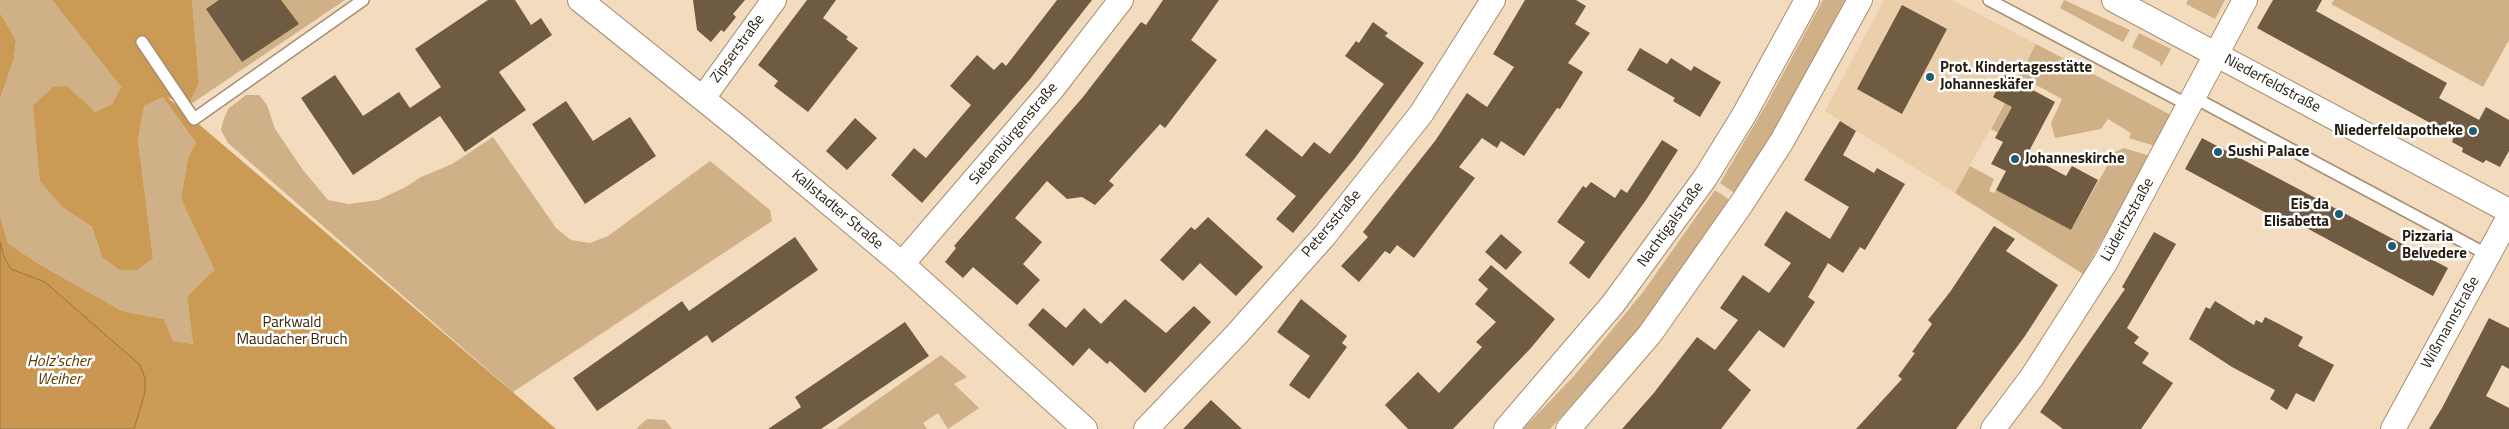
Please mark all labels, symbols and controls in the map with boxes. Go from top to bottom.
street label: Zipserstraße [707,11,769,87]
street label: Niederfeldstraße [2221,51,2323,117]
place label: Prot. Kindertagesstätte Johanneskäfer [1940,59,2092,94]
marker: Prot. Kindertagesstätte Johanneskäfer [1924,71,1936,83]
street label: Siebenbürgenstraße [966,79,1062,189]
place label: Niederfeldapotheke [2334,122,2463,140]
marker: Niederfeldapotheke [2467,125,2479,137]
place label: Sushi Palace [2228,143,2309,161]
marker: Sushi Palace [2212,146,2224,158]
place label: Johanneskirche [2025,150,2125,168]
marker: Johanneskirche [2009,153,2021,165]
street label: Kallstadter Straße [787,166,887,254]
street label: Lüderitzstraße [2098,175,2158,265]
street label: Nachtigalstraße [1634,179,1708,271]
street label: Petersstraße [1299,187,1365,261]
place label: Eis da Elisabetta [2264,196,2329,231]
marker: Eis da Elisabetta [2333,208,2345,220]
place label: Pizzaria Belvedere [2402,228,2467,263]
marker: Pizzaria Belvedere [2386,240,2398,252]
street label: Wißmannstraße [2418,274,2484,372]
park label: Parkwald Maudacher Bruch [236,314,348,349]
water label: Holz'scher Weiher [27,352,91,390]

